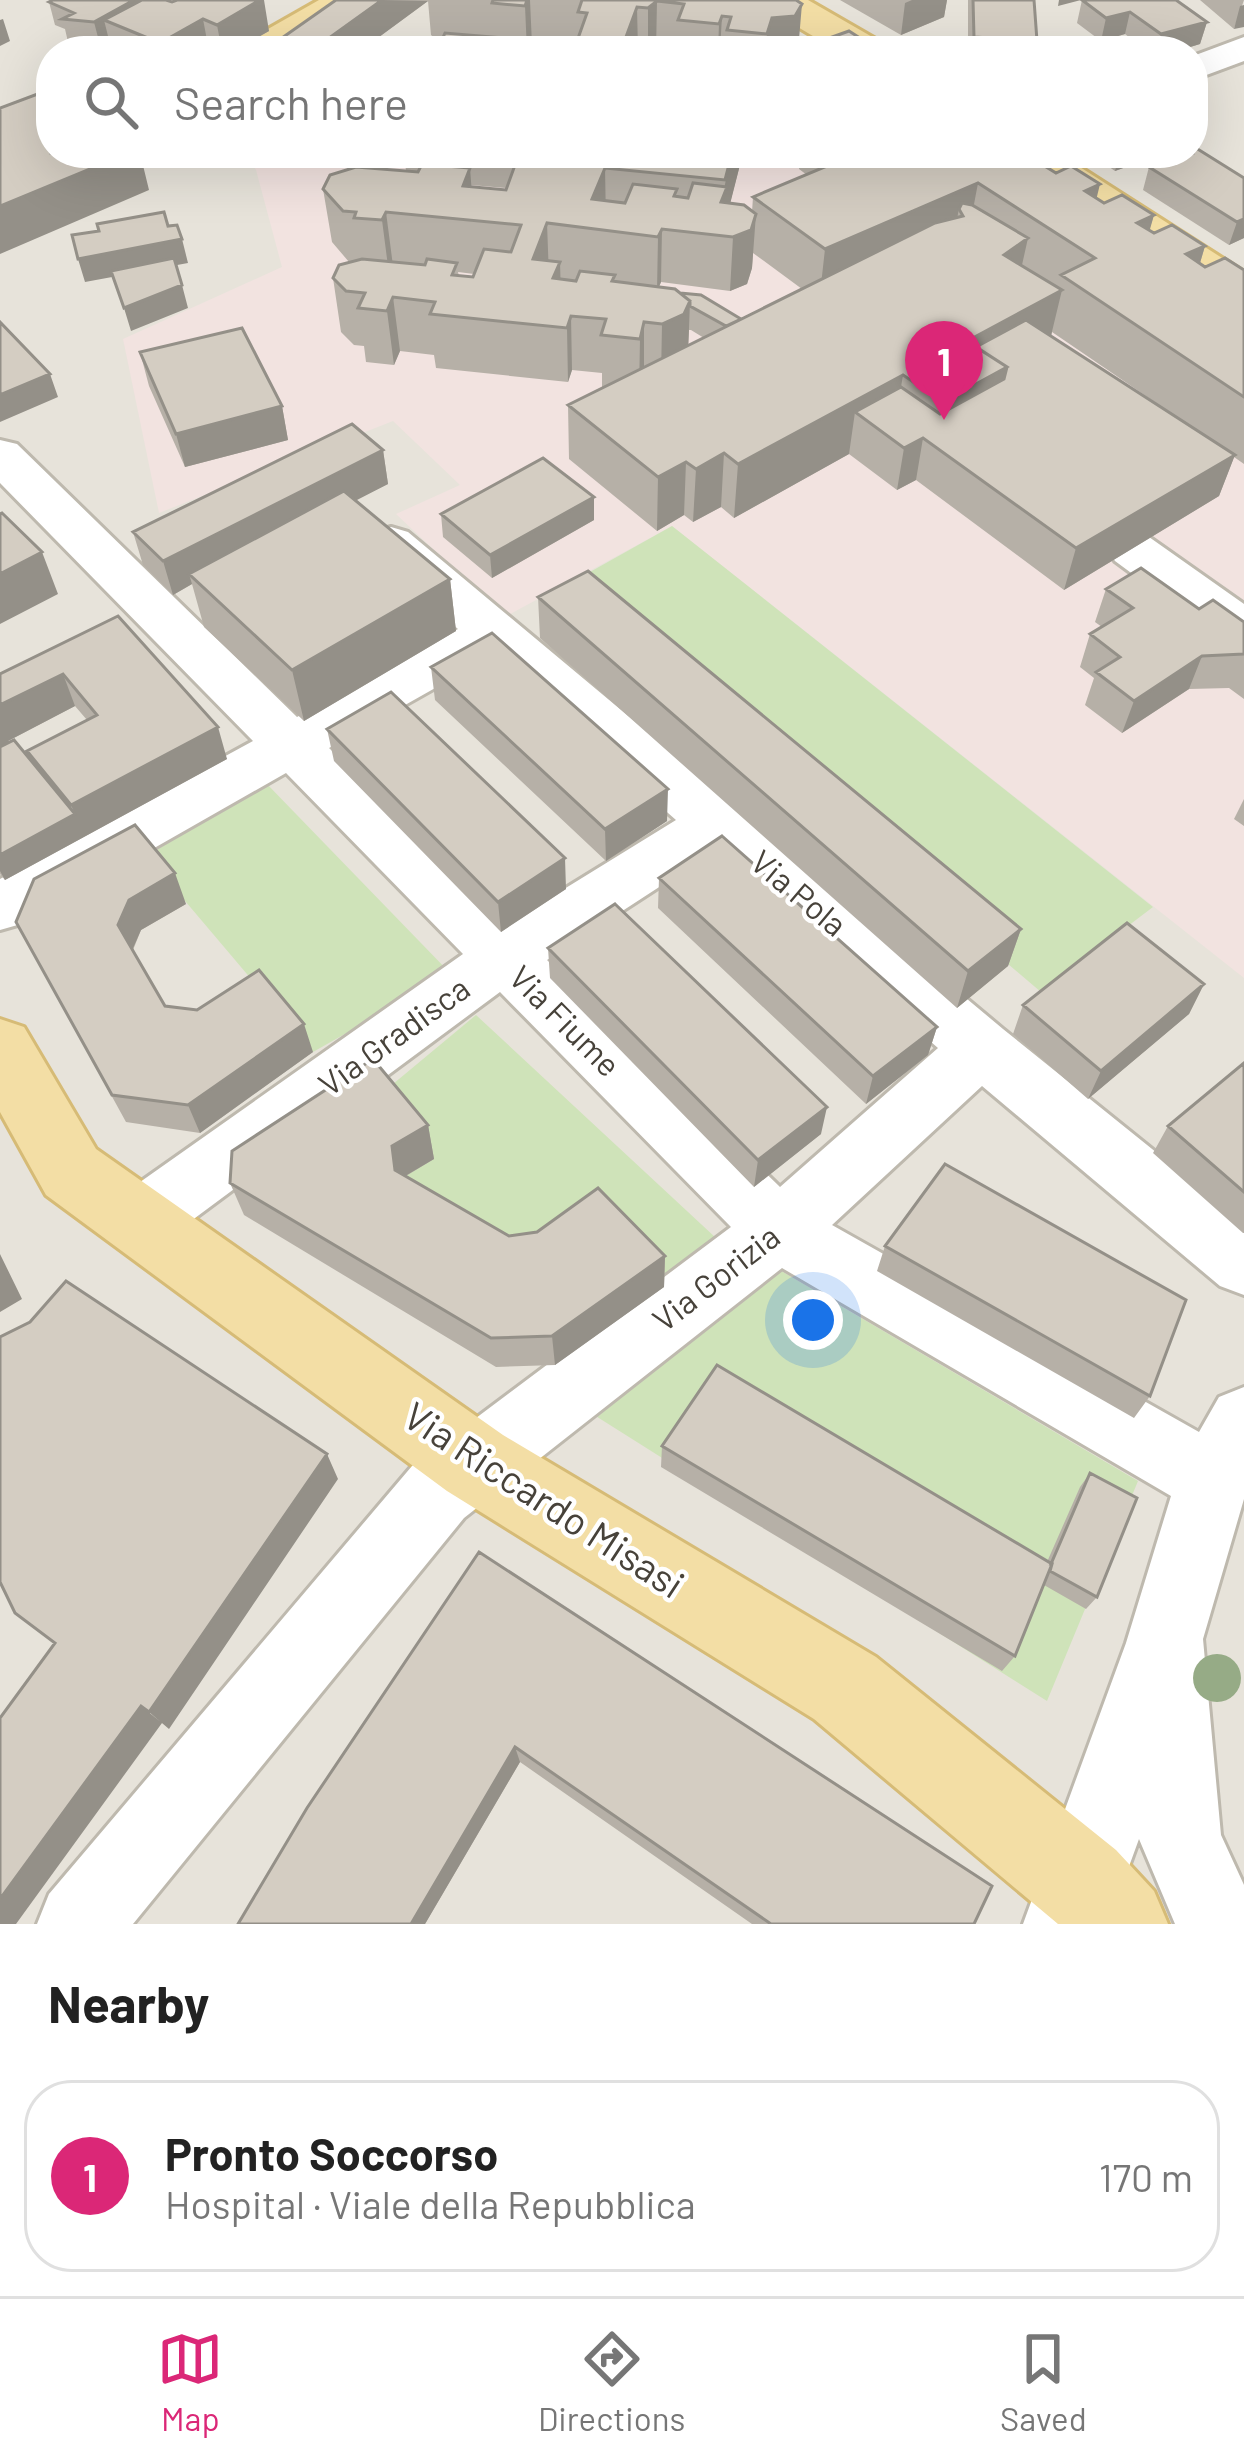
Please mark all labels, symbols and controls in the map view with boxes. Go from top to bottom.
search box [36,36,1208,168]
icon: search [78,69,144,135]
text: Search here [174,75,408,129]
pin: 1 [905,321,983,420]
street label: Via Pola [744,841,856,944]
street label: Via Fiume [502,956,630,1084]
street label: Via Gradisca [310,967,477,1103]
street label: Via Gorizia [644,1215,787,1339]
your location [783,1290,843,1350]
street label: Via Riccardo Misasi [396,1391,694,1607]
text: Nearby [48,1972,209,2033]
text: Pronto Soccorso [165,2126,498,2180]
text: 1 [83,2153,97,2200]
text: 170 m [1099,2153,1193,2200]
text: Hospital · Viale della Repubblica [165,2180,696,2227]
tab: Map [157,2326,223,2438]
tab: Directions [538,2326,685,2438]
tab: Saved [1000,2326,1087,2438]

